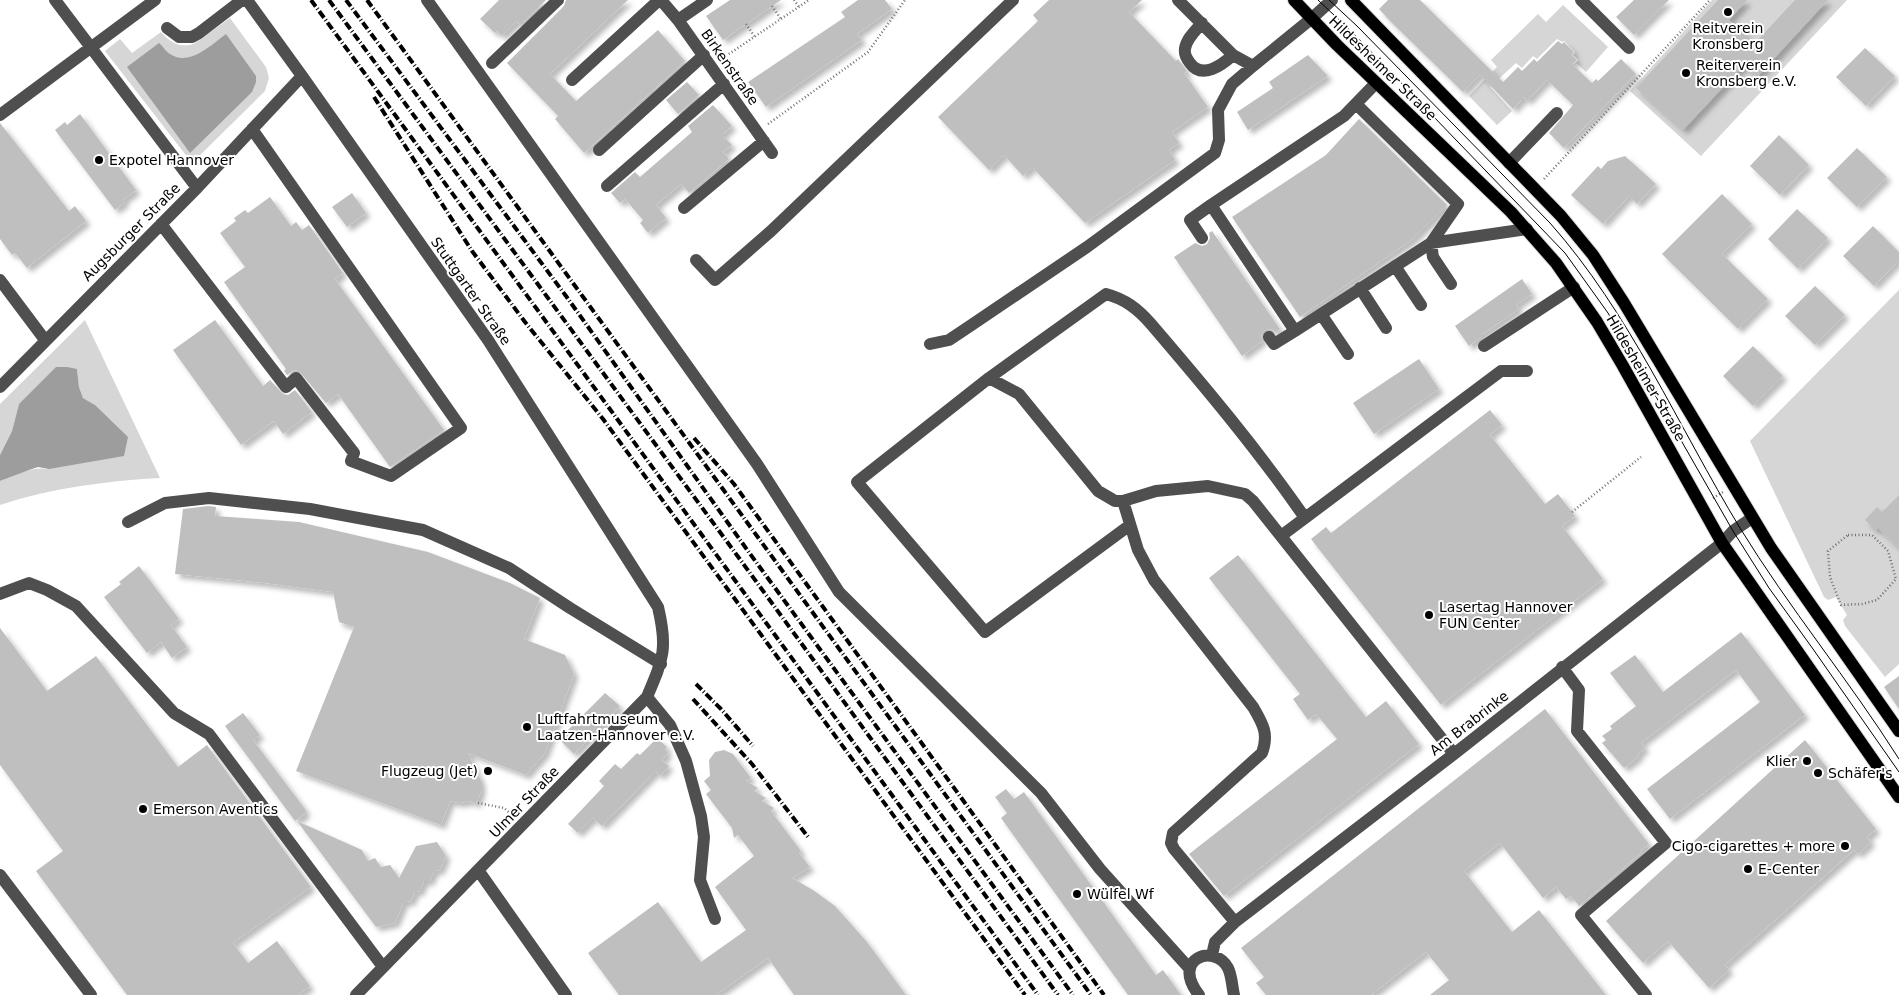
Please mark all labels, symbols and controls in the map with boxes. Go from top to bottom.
marker: Reitverein Kronsberg [1722,6,1734,18]
street label: Hildesheimer Straße [1326,13,1440,123]
place label: Reitverein Kronsberg [1692,20,1764,52]
street label: Birkenstraße [698,26,762,108]
place label: Reiterverein Kronsberg e.V. [1696,57,1797,89]
marker: Reiterverein Kronsberg e.V. [1680,67,1692,79]
place label: Expotel Hannover [109,152,234,168]
marker: Expotel Hannover [93,154,105,166]
street label: Augsburger Straße [79,180,183,284]
street label: Stuttgarter Straße [428,234,514,348]
street label: Hildesheimer Straße [1603,312,1689,444]
place label: Lasertag Hannover FUN Center [1439,599,1573,631]
marker: Lasertag Hannover FUN Center [1423,609,1435,621]
street label: Am Brabrinke [1427,687,1511,759]
place label: Luftfahrtmuseum Laatzen-Hannover e.V. [537,711,695,743]
marker: Luftfahrtmuseum Laatzen-Hannover e.V. [521,721,533,733]
place label: Klier [1766,753,1797,769]
marker: Klier [1801,755,1813,767]
place label: Flugzeug (Jet) [381,763,478,779]
street label: Ulmer Straße [486,763,562,841]
marker: Flugzeug (Jet) [482,765,494,777]
place label: Schäfer's [1828,765,1892,781]
marker: Schäfer's [1812,767,1824,779]
place label: Emerson Aventics [153,801,278,817]
marker: Emerson Aventics [137,803,149,815]
place label: Cigo-cigarettes + more [1672,838,1835,854]
marker: Cigo-cigarettes + more [1839,840,1851,852]
place label: E-Center [1758,861,1819,877]
marker: E-Center [1742,863,1754,875]
place label: Wülfel Wf [1087,886,1155,902]
marker: Wülfel Wf [1071,888,1083,900]

